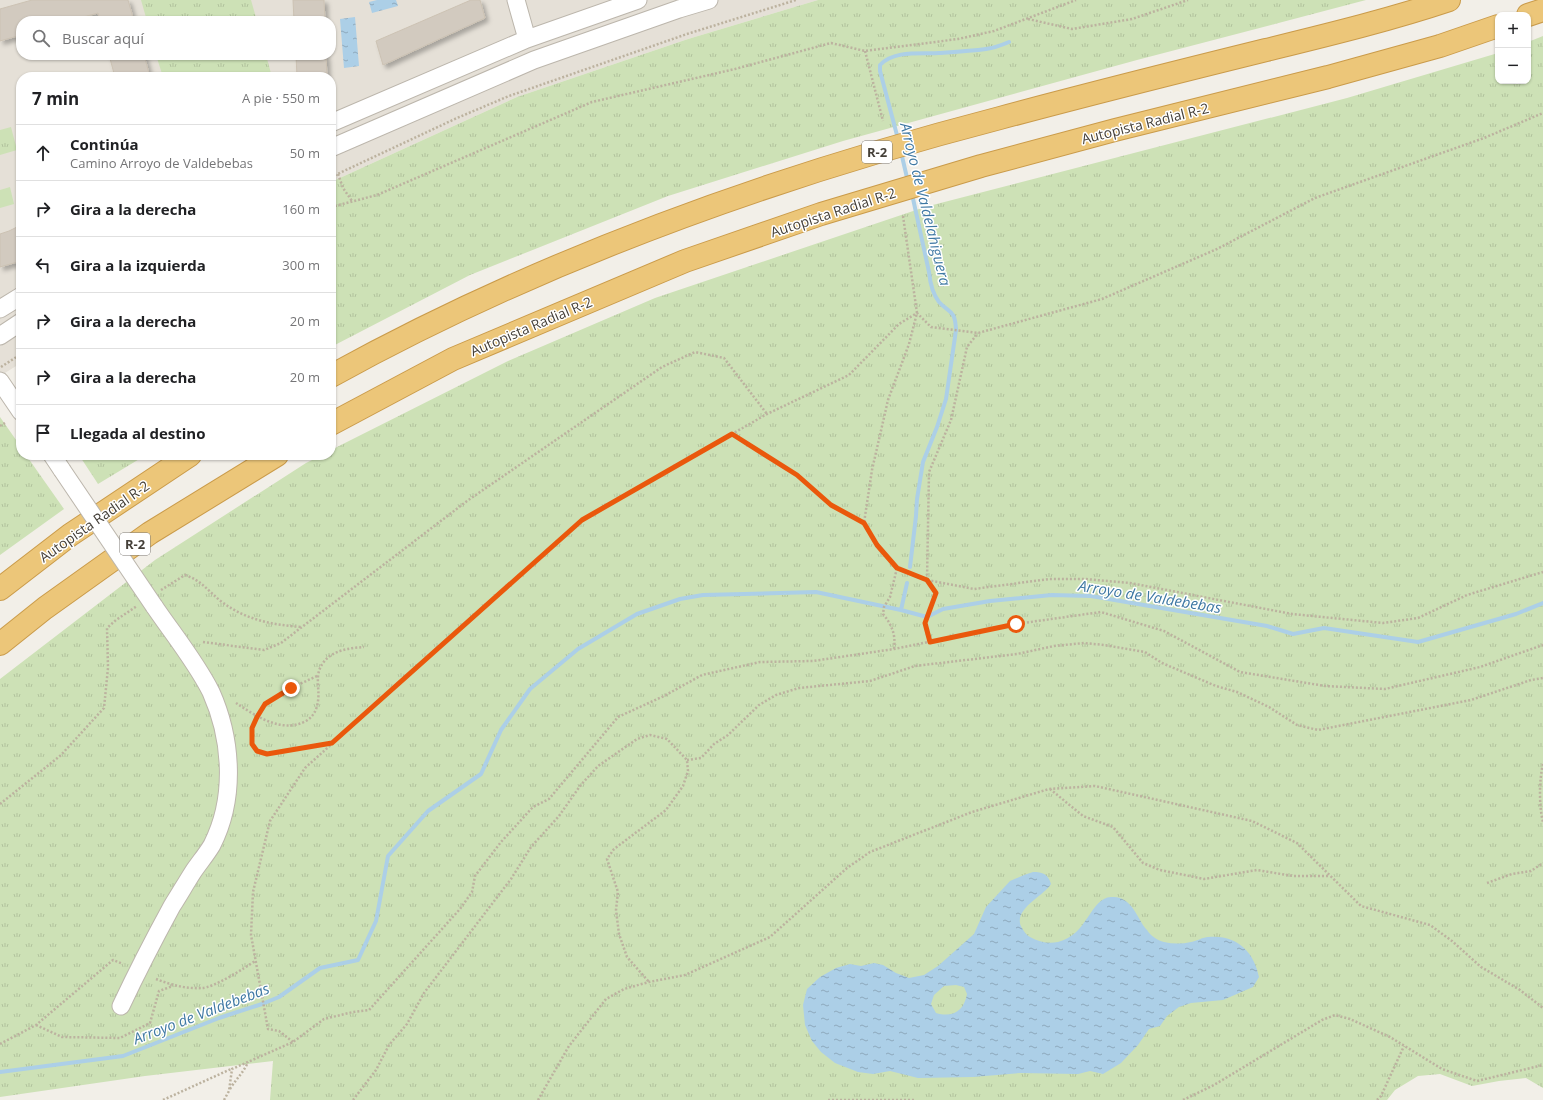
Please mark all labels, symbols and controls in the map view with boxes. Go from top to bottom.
map controls [1495,12,1531,84]
button: + [1495,12,1531,48]
search box [16,16,336,60]
icon: search [30,27,52,49]
text: Buscar aquí [62,28,144,48]
button: − [1495,48,1531,84]
text: 7 min [32,87,79,110]
text: A pie · 550 m [242,89,320,107]
street label: Autopista Radial R-2 [1079,98,1211,148]
water label: Arroyo de Valdelahiguera [896,119,956,288]
text: Continúa [70,134,139,154]
road number: R-2 [862,141,892,163]
icon: ahead [32,142,54,164]
text: 50 m [290,144,320,162]
text: Camino Arroyo de Valdebebas [70,154,253,172]
street label: Autopista Radial R-2 [768,183,898,241]
icon: right [32,198,54,220]
text: Gira a la derecha [70,199,196,219]
text: 160 m [282,200,320,218]
icon: left [32,254,54,276]
text: Gira a la izquierda [70,255,206,275]
text: 300 m [282,256,320,274]
street label: Autopista Radial R-2 [467,292,595,360]
icon: right [32,310,54,332]
text: Gira a la derecha [70,311,196,331]
text: 20 m [290,312,320,330]
icon: right [32,366,54,388]
text: Gira a la derecha [70,367,196,387]
text: 20 m [290,368,320,386]
icon: arrive [32,422,54,444]
text: Llegada al destino [70,423,205,443]
street label: Autopista Radial R-2 [36,477,152,565]
road number: R-2 [120,533,150,555]
water label: Arroyo de Valdebebas [1076,575,1223,617]
route start [1007,615,1025,633]
route end [282,679,300,697]
water label: Arroyo de Valdebebas [129,978,272,1049]

